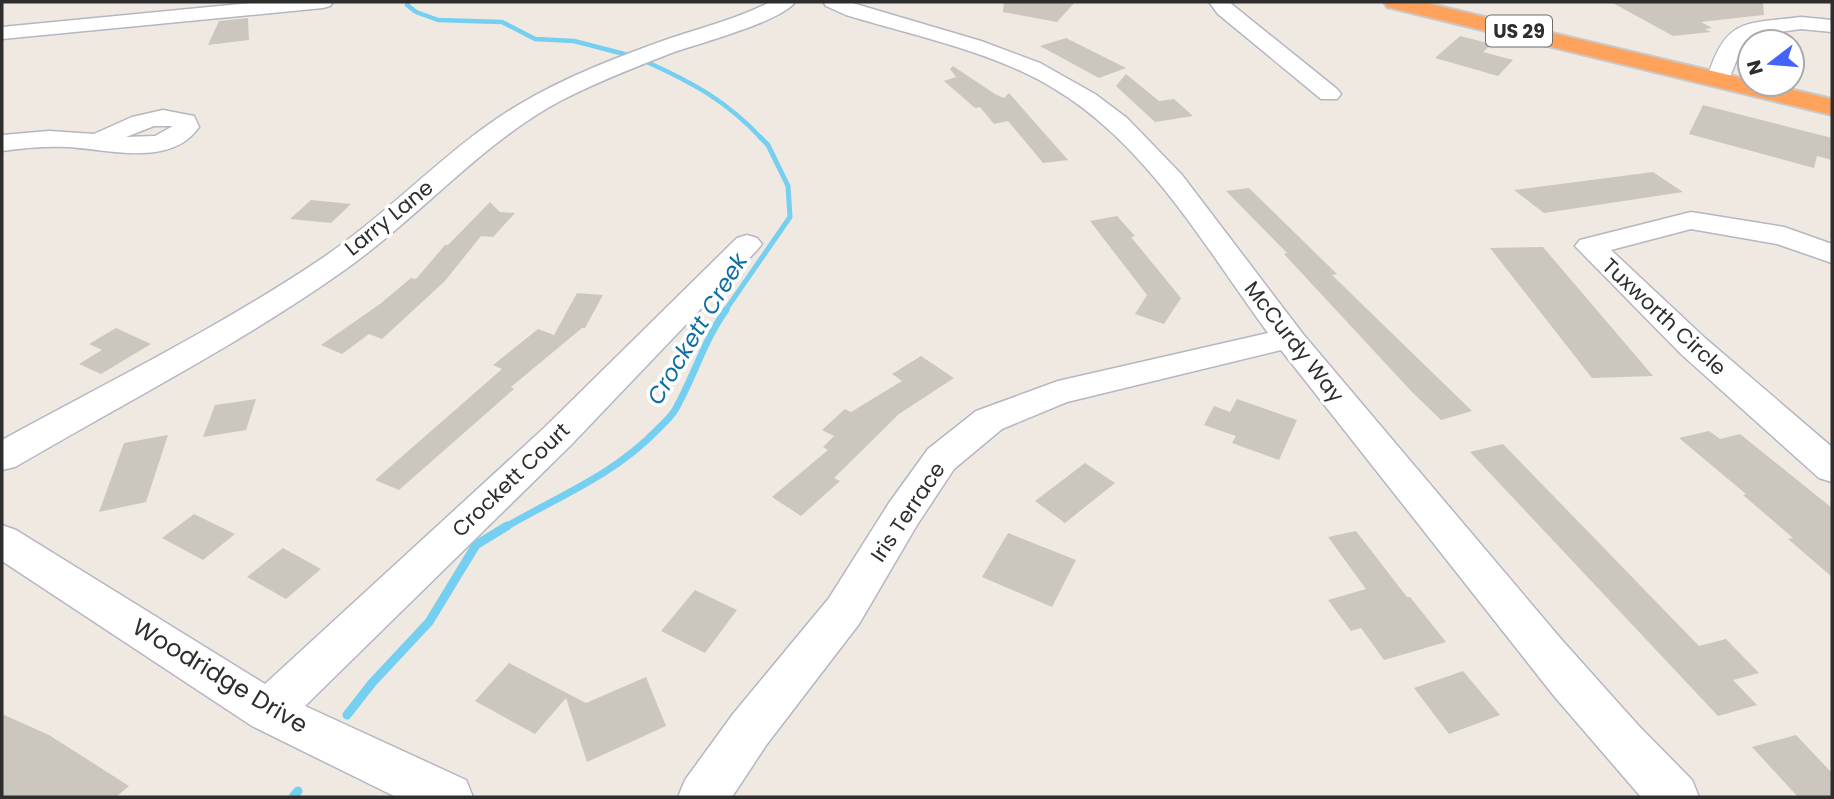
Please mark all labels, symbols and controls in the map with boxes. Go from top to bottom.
road number: US 29 [1486,16,1552,46]
north arrow [1736,28,1806,98]
text: N [1740,57,1770,78]
street label: Larry Lane [338,173,439,262]
water label: Crockett Creek [639,246,755,411]
street label: Tuxworth Circle [1596,251,1733,382]
street label: McCurdy Way [1238,275,1351,408]
street label: Crockett Court [445,416,576,543]
street label: Iris Terrace [863,456,952,567]
street label: Woodridge Drive [126,610,314,741]

